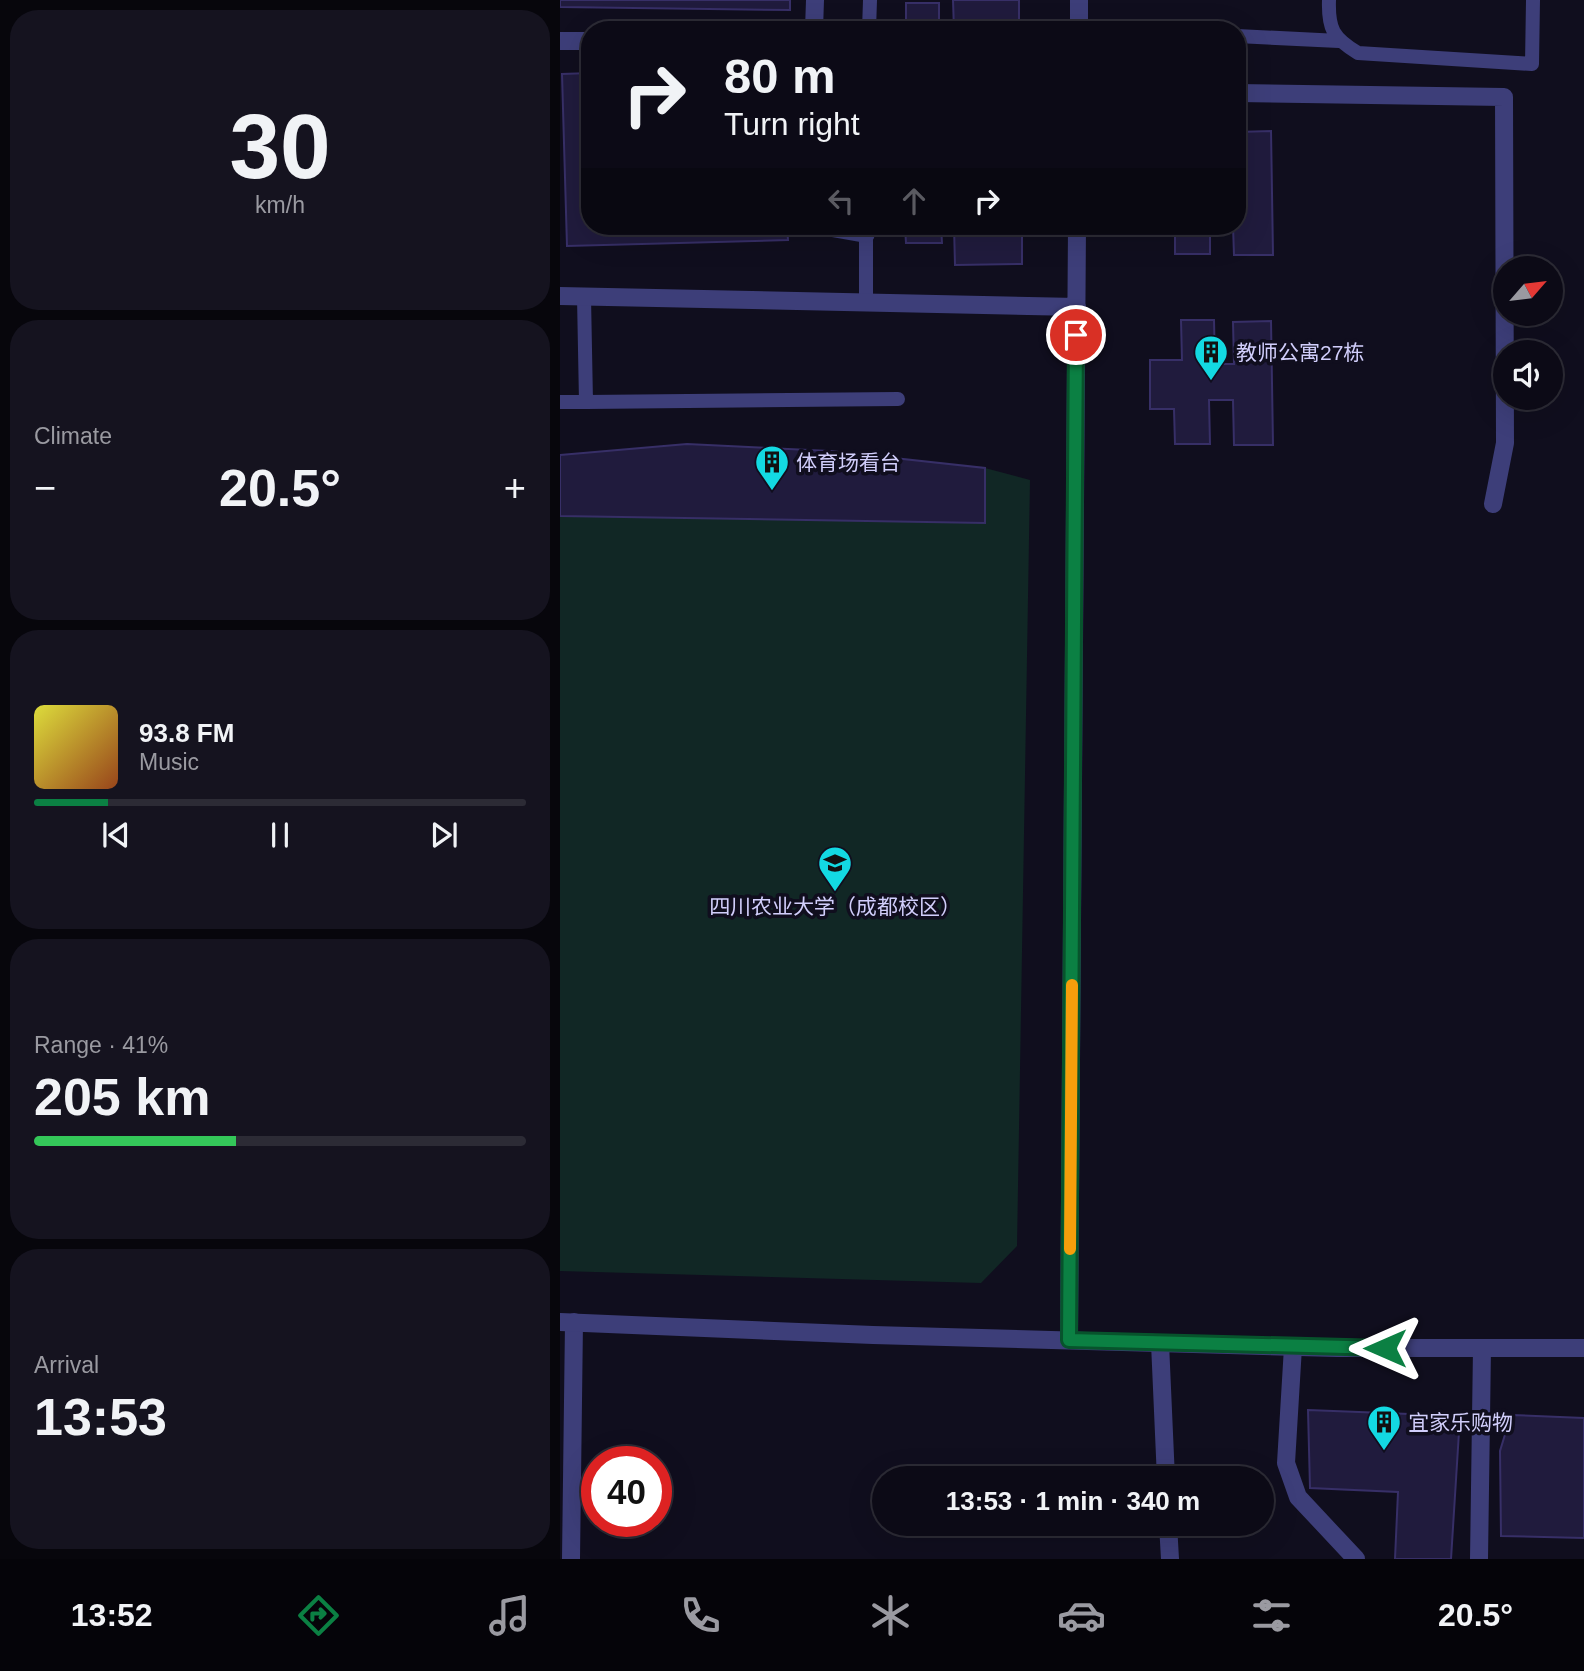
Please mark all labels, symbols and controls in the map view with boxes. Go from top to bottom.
icon: right [609,49,700,140]
text: 80 m [724,49,836,103]
text: 30 [229,96,331,197]
text: Turn right [724,106,860,142]
icon: left [822,182,860,220]
icon: ahead [895,182,933,220]
icon: right [968,182,1006,220]
text: km/h [255,192,305,218]
north arrow [1493,256,1563,326]
map controls [1493,256,1563,410]
pin [1046,305,1106,365]
icon: arrive [1057,316,1095,354]
building icon: 教师公寓27栋 [1192,333,1230,382]
button: sound [1493,340,1563,410]
place label: 教师公寓27栋 [1236,341,1364,364]
text: Climate [34,423,112,449]
building icon: 体育场看台 [753,443,791,492]
place label: 体育场看台 [796,451,901,474]
text: 20.5° [219,459,341,517]
text: − [34,467,56,509]
text: + [504,467,526,509]
text: 93.8 FM [139,718,234,748]
text: Music [139,749,199,775]
icon: previous [97,816,135,854]
icon: pause [261,816,299,854]
icon: next [425,816,463,854]
school or university icon: 四川农业大学（成都校区） [816,844,854,893]
place label: 四川农业大学（成都校区） [709,895,961,918]
text: Range · 41% [34,1032,168,1058]
text: 205 km [34,1068,210,1126]
position arrow [1348,1311,1422,1385]
text: Arrival [34,1352,99,1378]
text: 13:53 [34,1388,167,1446]
building icon: 宜家乐购物 [1365,1403,1403,1452]
place label: 宜家乐购物 [1408,1411,1513,1434]
speed limit sign: 40 [581,1446,672,1537]
text: 13:53 · 1 min · 340 m [946,1486,1200,1516]
icon: directions [294,1591,343,1640]
icon: music [485,1591,534,1640]
icon: phone [676,1591,725,1640]
icon: climate [866,1591,915,1640]
icon: car [1057,1591,1106,1640]
icon: filters [1247,1591,1296,1640]
text: 13:52 [71,1597,153,1633]
text: 20.5° [1438,1597,1513,1633]

